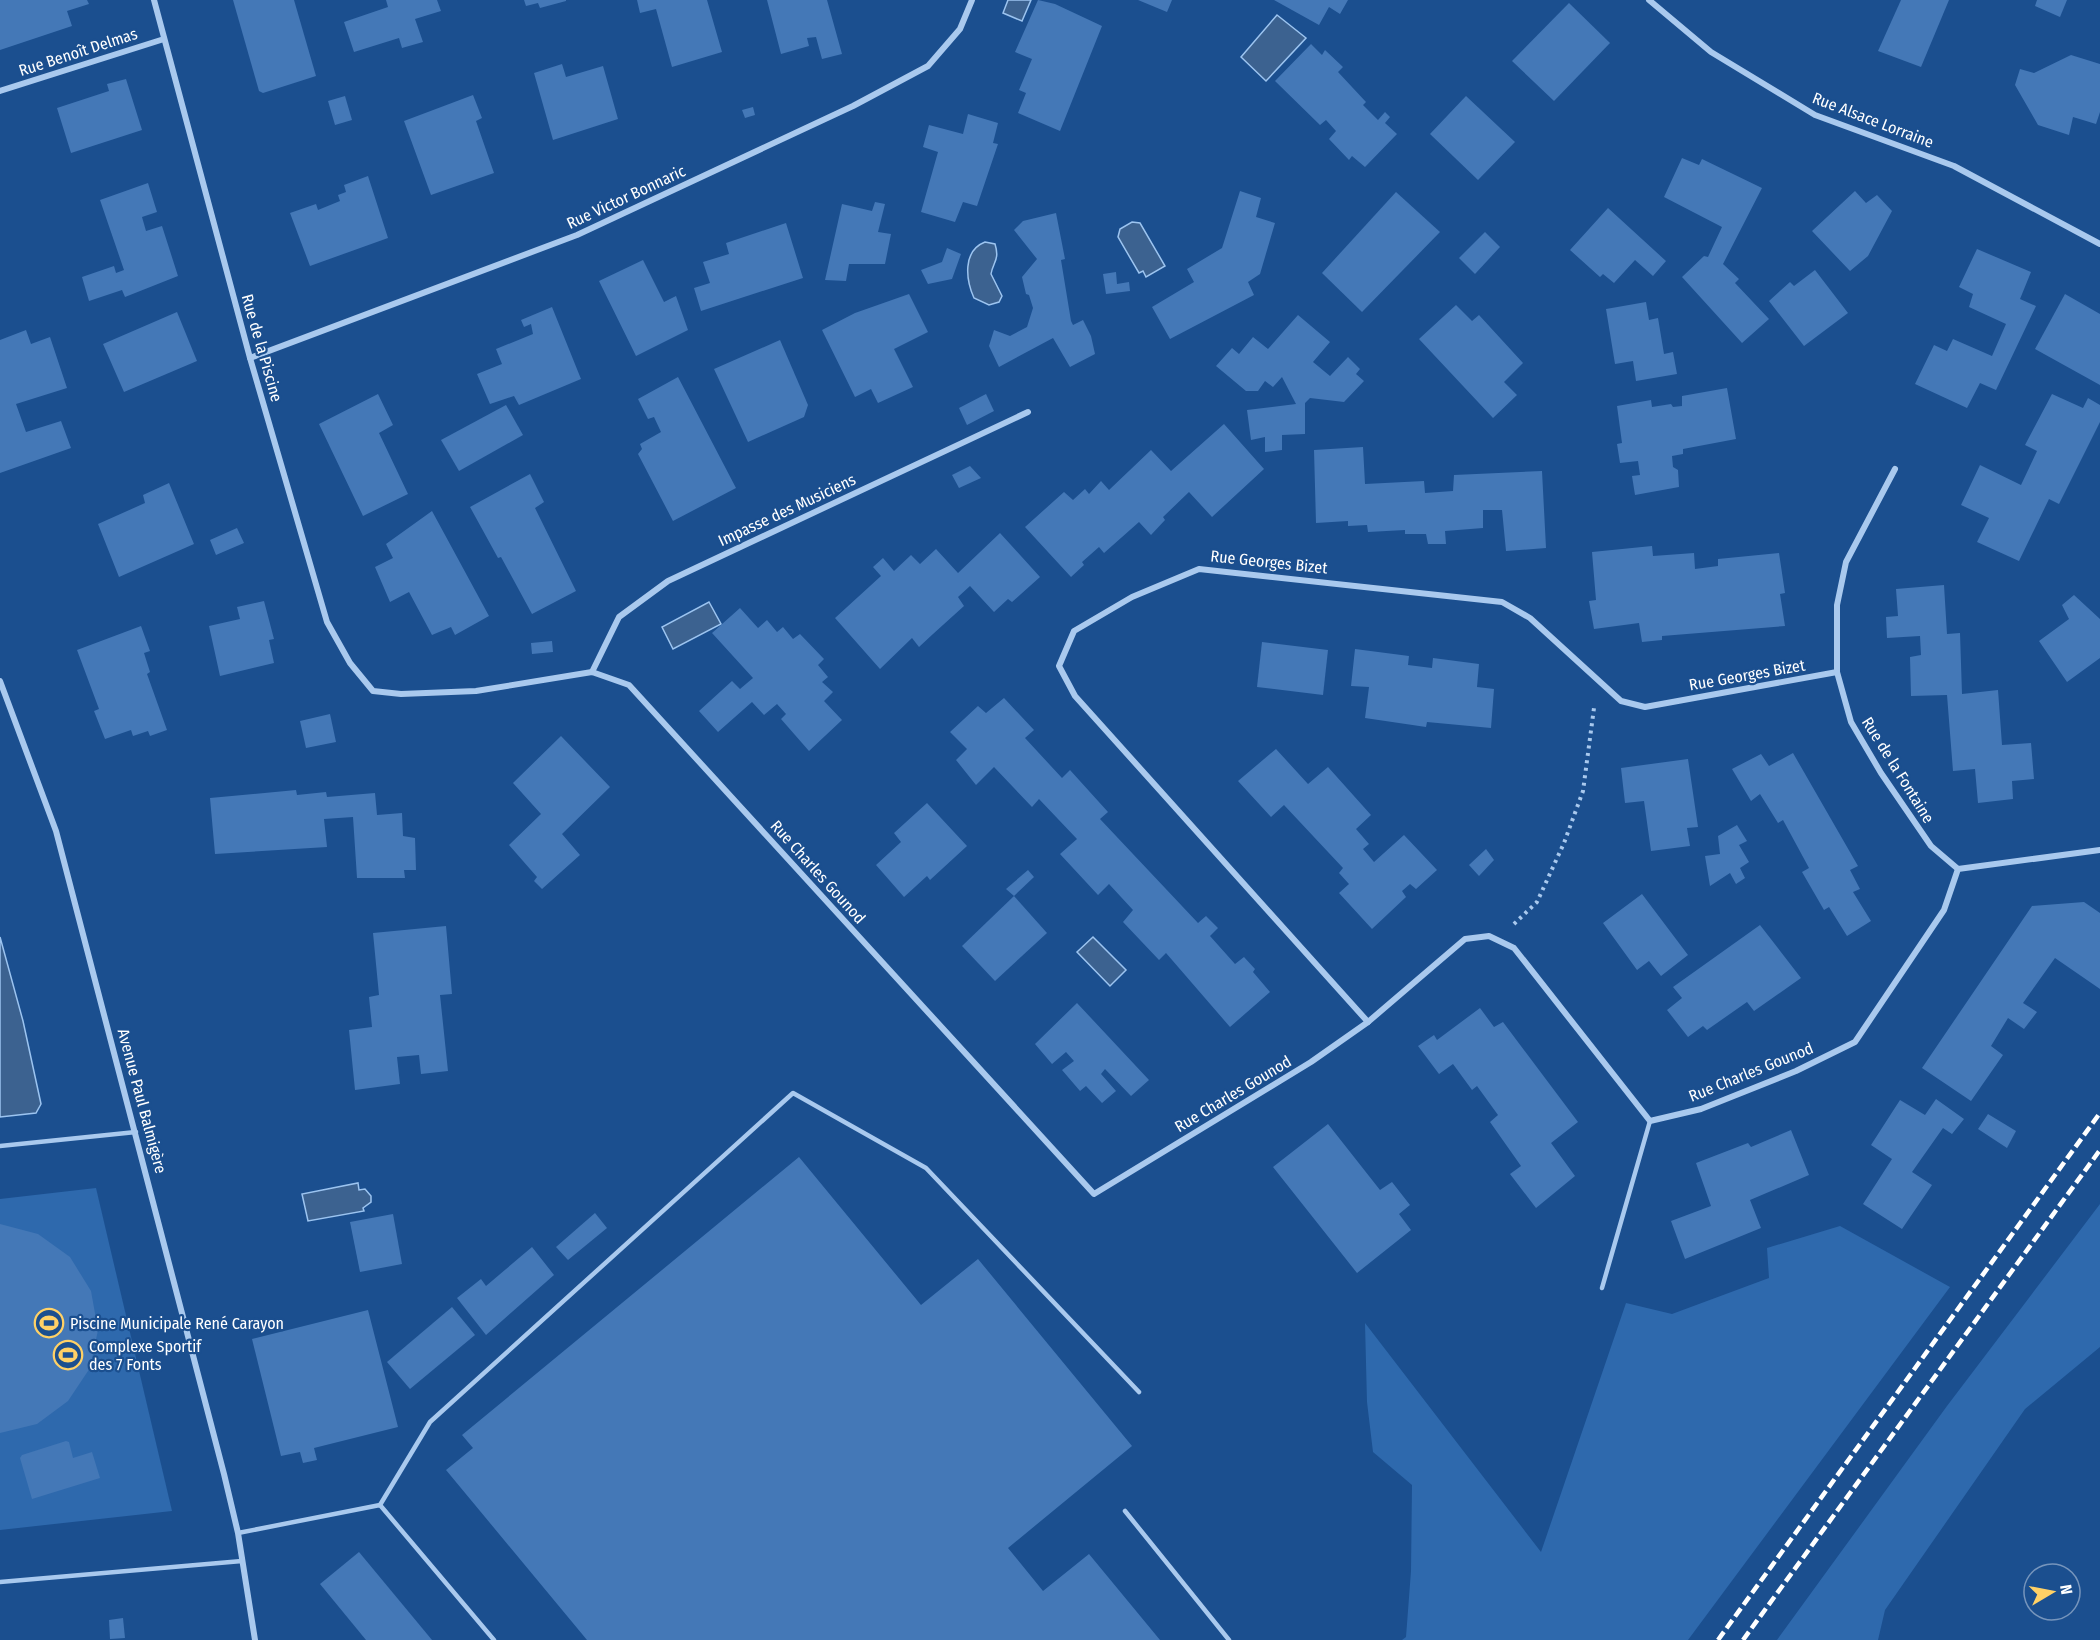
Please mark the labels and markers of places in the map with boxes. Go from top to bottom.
sports icon: Piscine Municipale René Carayon [33,1307,65,1339]
place label: Piscine Municipale René Carayon [70,1314,284,1333]
place label: Complexe Sportif des 7 Fonts [89,1337,202,1374]
sports icon: Complexe Sportif des 7 Fonts [52,1339,84,1371]

